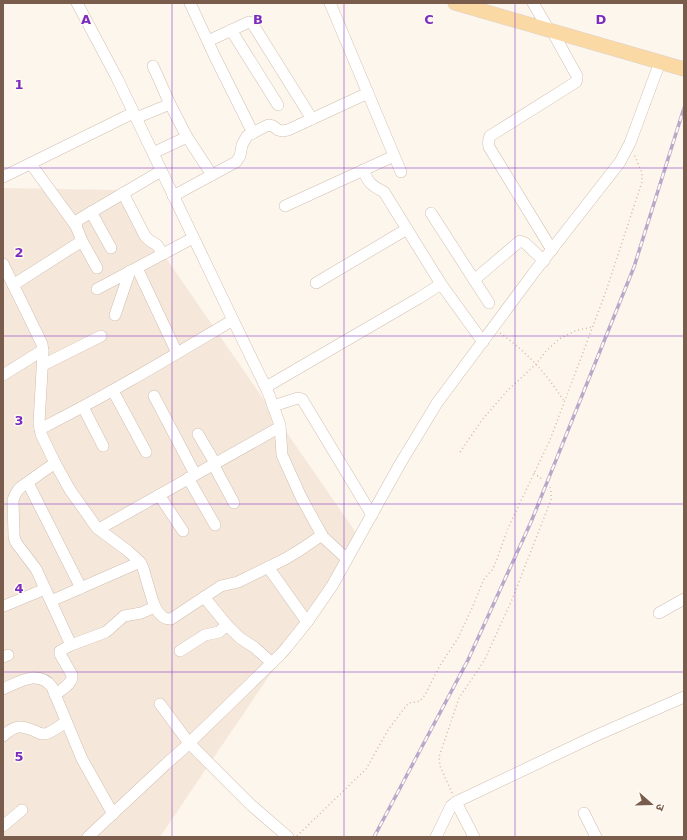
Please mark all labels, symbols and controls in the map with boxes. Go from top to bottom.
text: A [81,12,91,27]
text: B [253,12,263,27]
text: C [424,12,434,27]
text: D [596,12,607,27]
text: 1 [14,77,24,92]
text: 2 [14,245,24,260]
text: 3 [14,413,24,428]
text: 4 [14,581,24,596]
text: 5 [14,749,24,764]
north arrow [631,784,671,824]
text: उ [653,802,667,813]

